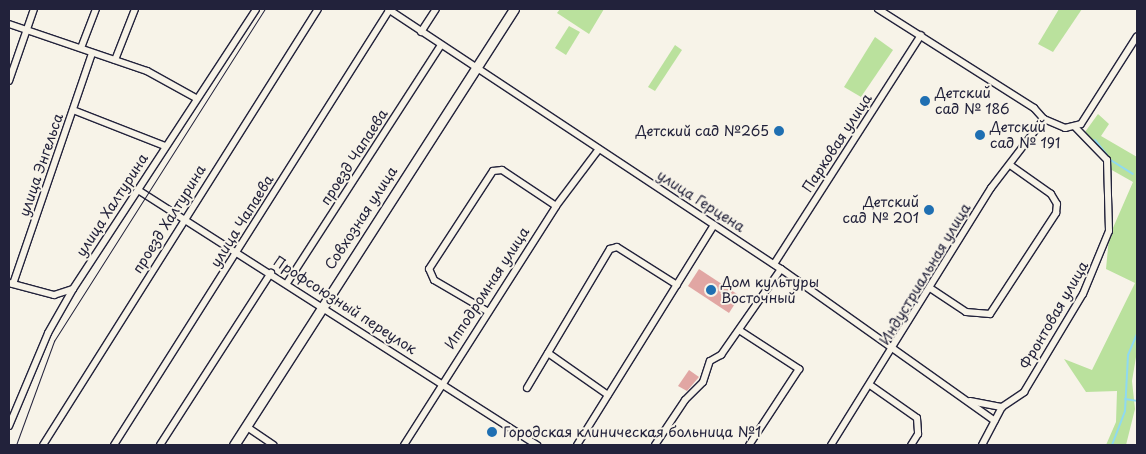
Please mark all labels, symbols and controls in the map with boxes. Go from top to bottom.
place label: Детский сад № 186 [935,85,1010,118]
street label: Парковая улица [799,90,875,196]
marker: Детский сад № 186 [919,95,931,107]
street label: проезд Чапаева [317,106,391,208]
street label: улица Энгельса [15,111,67,219]
place label: Детский сад № 191 [990,119,1060,152]
place label: Детский сад №265 [635,123,769,139]
marker: Детский сад №265 [773,125,785,137]
marker: Детский сад № 191 [974,129,986,141]
street label: улица Халтурина [72,150,152,260]
street label: проезд Халтурина [129,162,209,276]
street label: Совхозная улица [321,163,401,273]
street label: улица Герцена [654,166,748,236]
street label: улица Чапаева [207,172,277,270]
place label: Детский сад № 201 [842,194,919,226]
street label: Индустриальная улица [876,200,974,348]
marker: Детский сад № 201 [923,204,935,216]
street label: Ипподромная улица [441,224,533,352]
street label: Профсоюзный переулок [270,252,420,358]
street label: Фронтовая улица [1016,258,1092,372]
place label: Дом культуры Восточный [721,274,820,306]
marker: Дом культуры Восточный [705,284,717,296]
place label: Городская клиническая больница №1 [503,424,762,440]
marker: Городская клиническая больница №1 [485,425,499,439]

